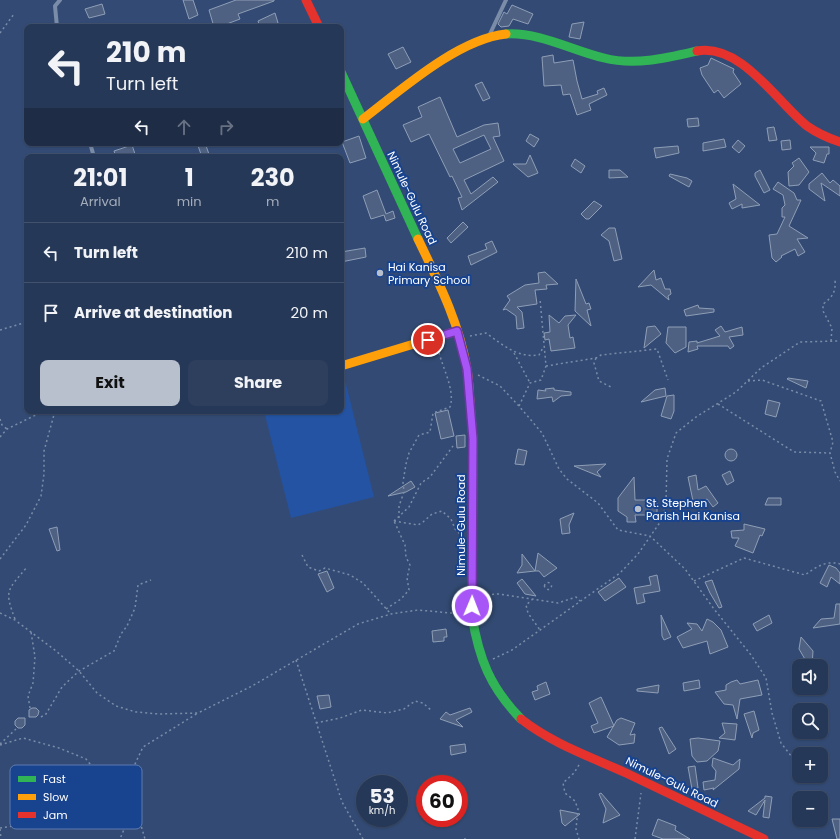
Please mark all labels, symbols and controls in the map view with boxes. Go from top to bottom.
text: 210 m [106,33,186,72]
icon: left [40,40,92,92]
text: Turn left [106,71,178,96]
icon: left [131,116,153,138]
icon: ahead [173,116,195,138]
icon: right [215,116,237,138]
street label: Nimule-Gulu Road [383,149,441,247]
text: 21:01 [73,161,127,194]
text: 1 [185,161,194,194]
text: 230 [251,161,295,194]
text: Arrival [80,192,121,211]
text: min [177,192,202,211]
text: m [266,192,279,211]
icon: left [40,242,62,264]
text: Turn left [74,242,138,263]
text: 210 m [286,242,328,263]
place label: Hai Kanisa Primary School [388,259,470,288]
marker: Hai Kanisa Primary School [375,268,385,278]
icon: arrive [40,302,62,324]
text: Arrive at destination [74,302,232,323]
text: 20 m [290,302,328,323]
pin [411,323,445,357]
icon: arrive [417,329,439,351]
button: Exit [40,360,180,406]
button: Share [188,360,328,406]
street label: Nimule-Gulu Road [453,474,469,576]
place label: St. Stephen Parish Hai Kanisa [646,495,740,524]
marker: St. Stephen Parish Hai Kanisa [633,504,643,514]
position arrow [451,585,493,627]
map controls [792,659,828,827]
button: sound [792,659,828,695]
button: search [792,703,828,739]
button: + [792,747,828,783]
street label: Nimule-Gulu Road [623,753,721,811]
legend [10,765,142,829]
text: Fast [43,771,66,787]
speed limit sign: 60 [416,775,468,827]
text: 53 [369,782,395,810]
text: Slow [43,789,68,805]
button: − [792,791,828,827]
text: km/h [369,803,395,818]
text: Jam [43,807,68,823]

